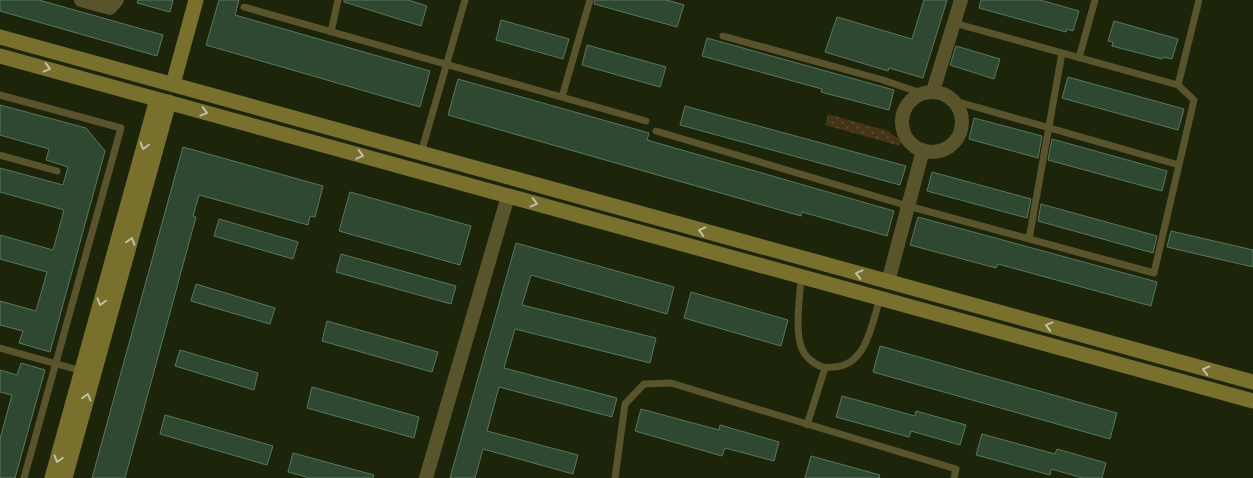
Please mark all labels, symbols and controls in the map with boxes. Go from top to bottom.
one-way arrow [42,63,51,73]
one-way arrow [199,106,208,117]
one-way arrow [140,141,150,149]
one-way arrow [356,149,365,160]
one-way arrow [529,197,538,208]
one-way arrow [699,226,707,236]
one-way arrow [125,237,135,245]
one-way arrow [855,269,864,279]
one-way arrow [96,298,107,307]
one-way arrow [1046,322,1054,332]
one-way arrow [1202,365,1211,375]
one-way arrow [82,394,92,402]
one-way arrow [53,454,63,463]

